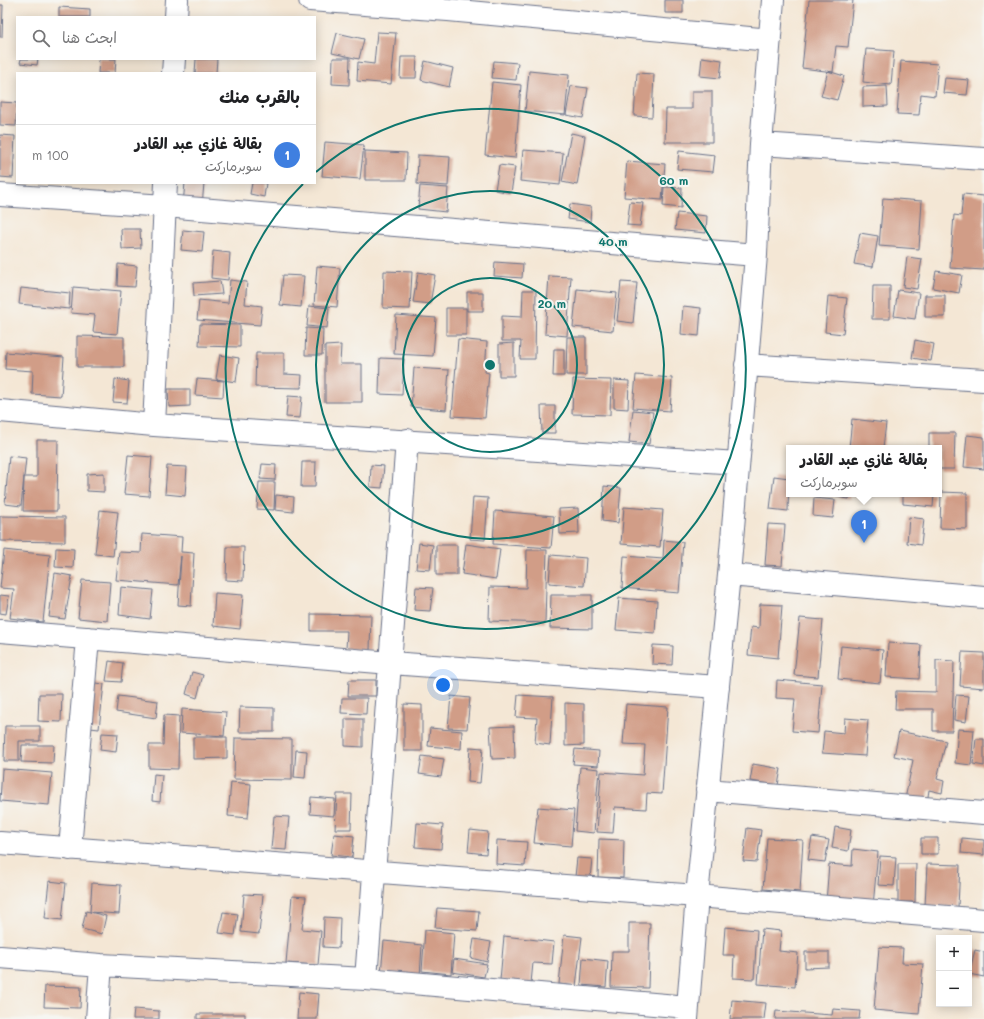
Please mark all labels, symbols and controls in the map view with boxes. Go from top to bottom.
search box [16,16,316,60]
icon: search [30,27,52,49]
text: ابحث هنا [62,27,117,47]
text: بالقرب منك [219,85,300,107]
text: بقالة غازي عبد القادر [135,133,262,153]
text: 100 m [32,146,68,163]
text: 1 [284,146,290,163]
text: سوبرماركت [205,157,262,174]
text: 60 m [660,172,688,188]
text: 40 m [598,233,628,249]
text: 20 m [538,295,566,311]
centre of rings [483,358,497,372]
popup [786,445,942,497]
text: بقالة غازي عبد القادر [800,449,928,469]
text: سوبرماركت [800,473,857,490]
pin: 1 [851,510,877,543]
your location [433,675,453,695]
map controls [936,935,972,1007]
button: + [936,935,972,971]
button: − [936,971,972,1007]

